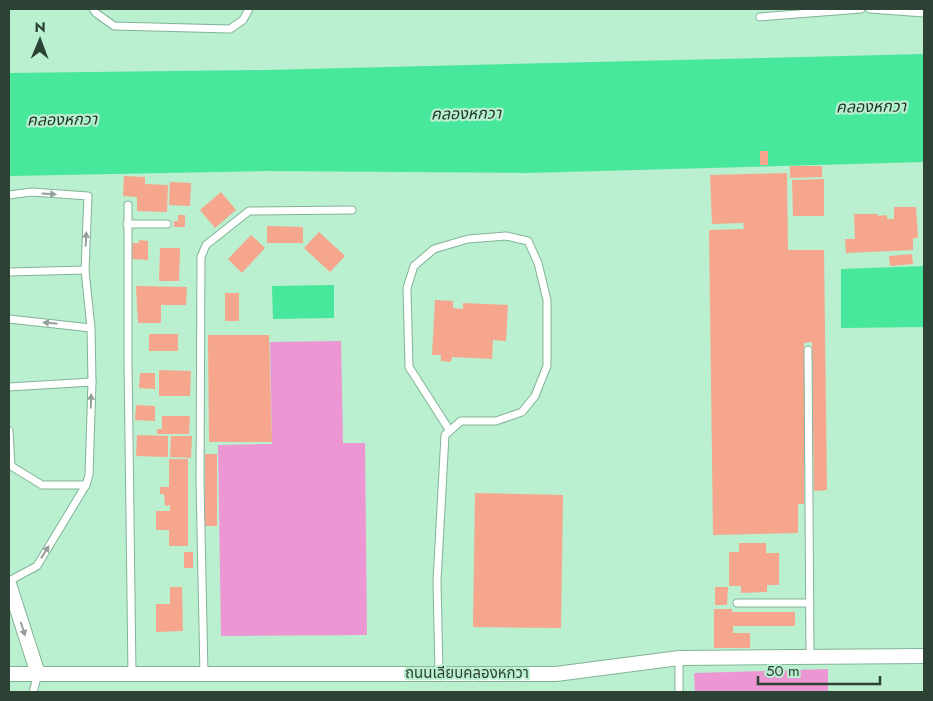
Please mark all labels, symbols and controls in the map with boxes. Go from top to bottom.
north arrow [15,15,65,65]
text: N [34,17,46,37]
water label: คลองหกวา [836,94,908,119]
water label: คลองหกวา [431,101,503,126]
water label: คลองหกวา [27,107,99,132]
one-way arrow [41,190,57,198]
one-way arrow [83,231,91,247]
one-way arrow [42,319,58,327]
one-way arrow [88,393,96,409]
one-way arrow [41,545,50,558]
one-way arrow [20,622,28,637]
scale bar [758,654,880,686]
text: 50 m [766,660,800,682]
street label: ถนนเลียบคลองหกวา [405,662,529,684]

